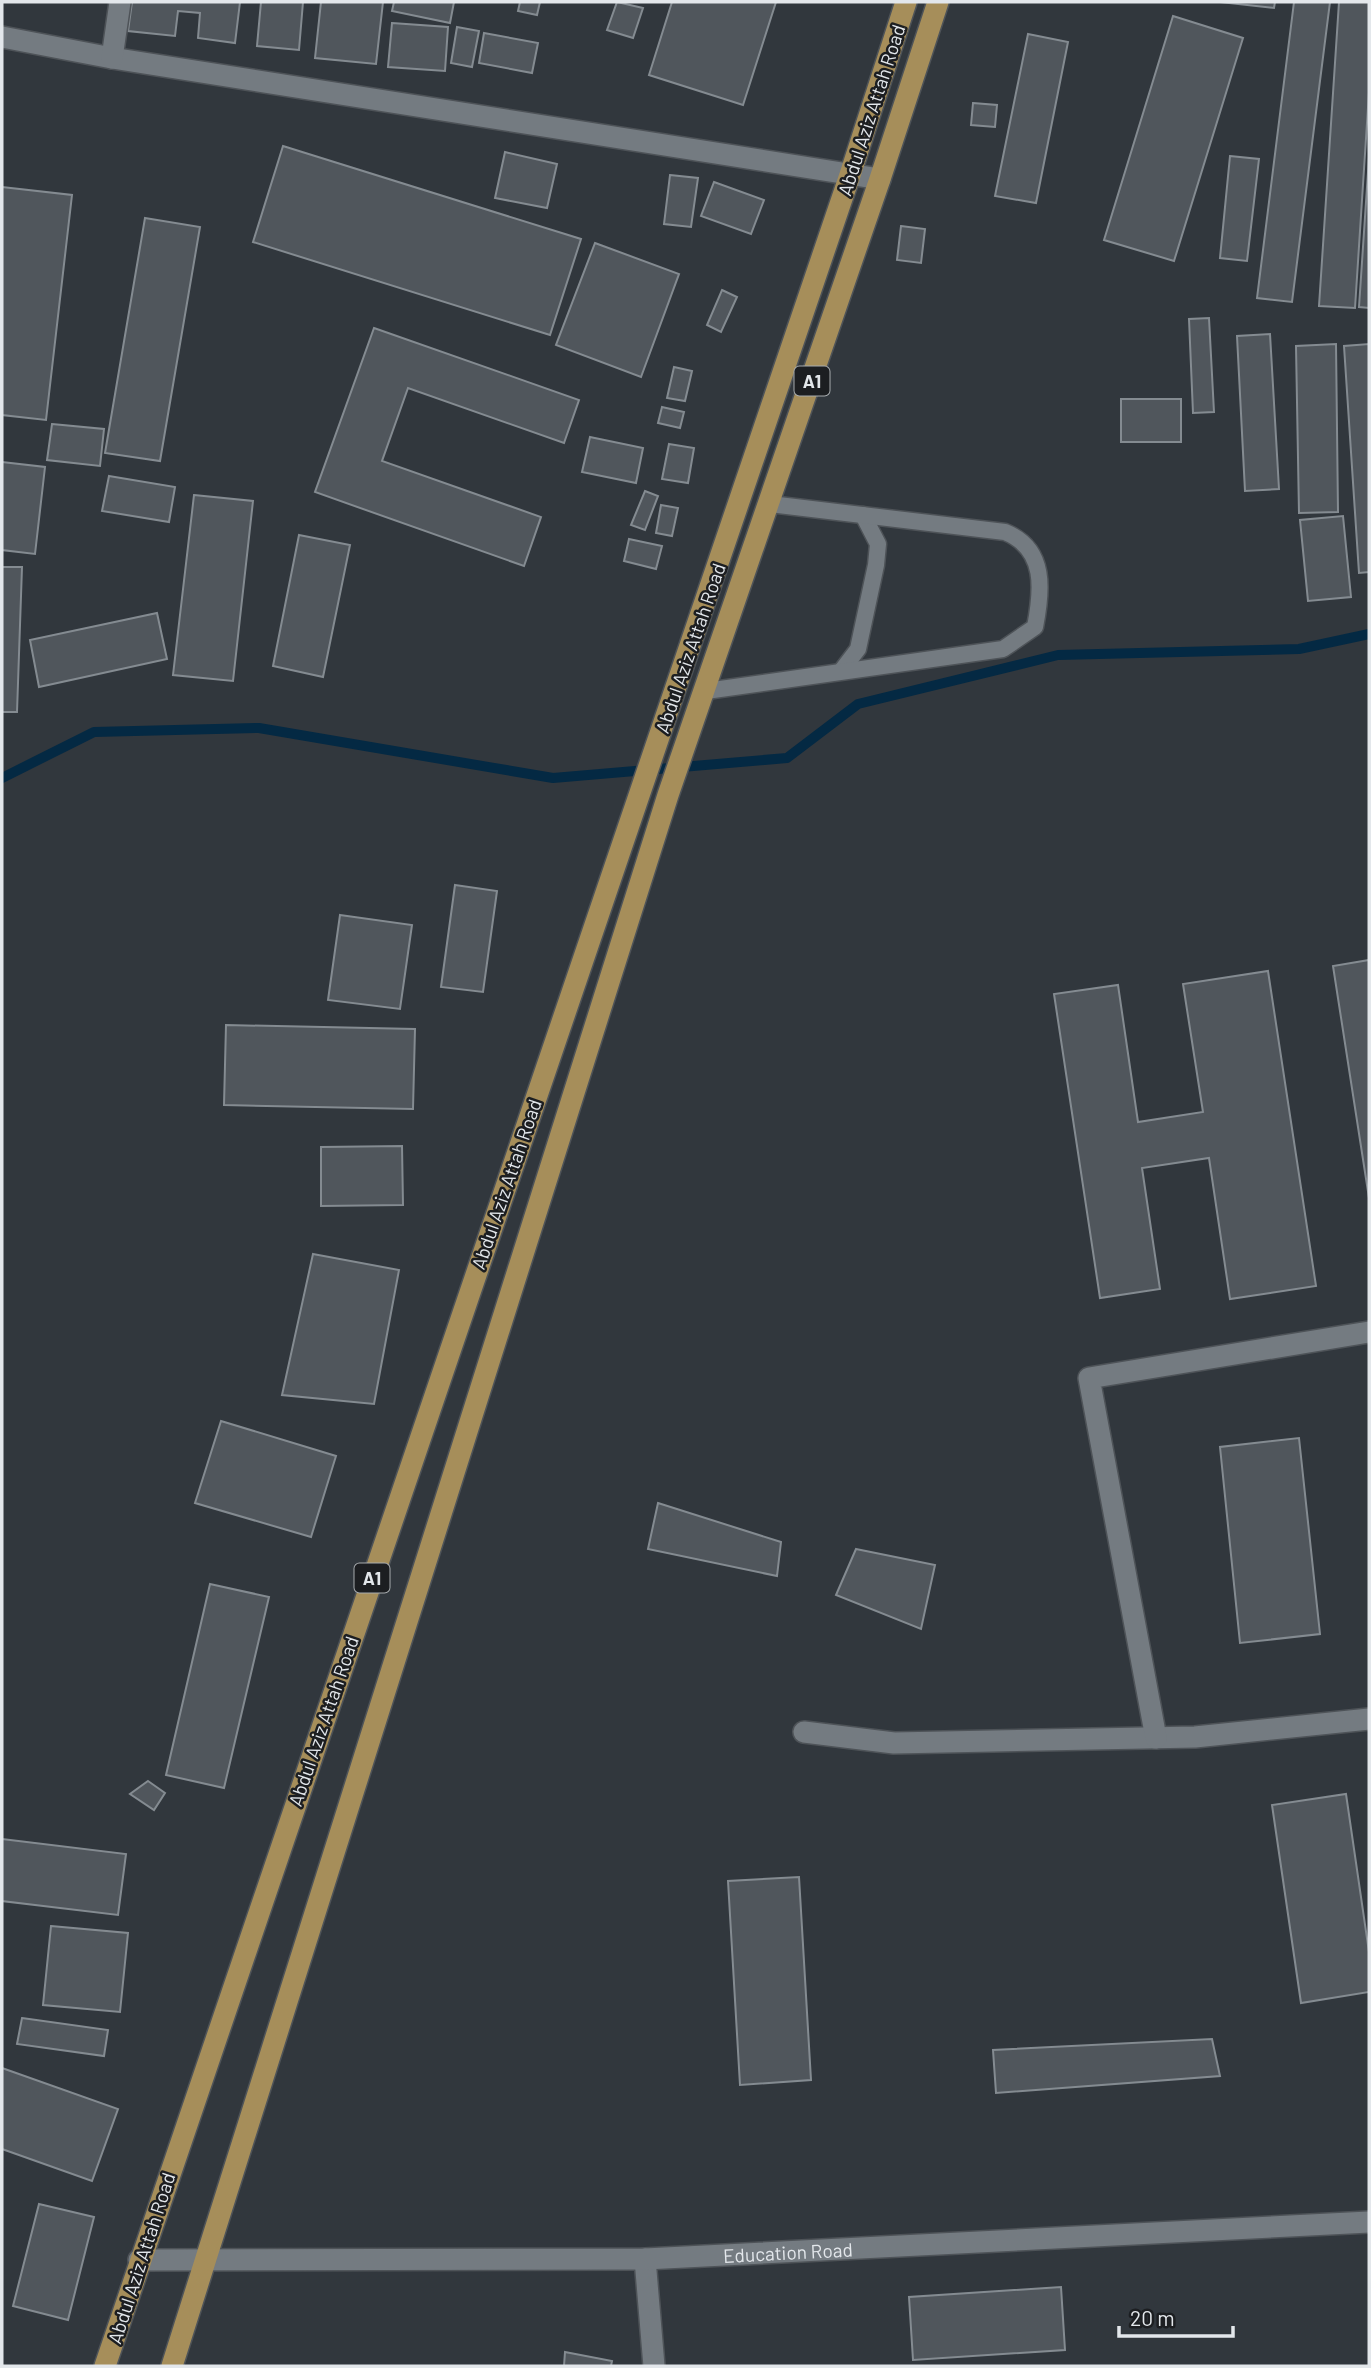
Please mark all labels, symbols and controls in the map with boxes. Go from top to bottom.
street label: Abdul Aziz Attah Road [832,22,910,198]
road number: A1 [794,366,830,396]
street label: Abdul Aziz Attah Road [650,560,730,736]
street label: Abdul Aziz Attah Road [466,1096,546,1272]
road number: A1 [354,1563,390,1592]
street label: Abdul Aziz Attah Road [283,1633,363,1809]
street label: Abdul Aziz Attah Road [102,2170,180,2346]
street label: Education Road [722,2237,853,2266]
scale bar [1119,2294,1233,2338]
text: 20 m [1130,2305,1175,2330]

